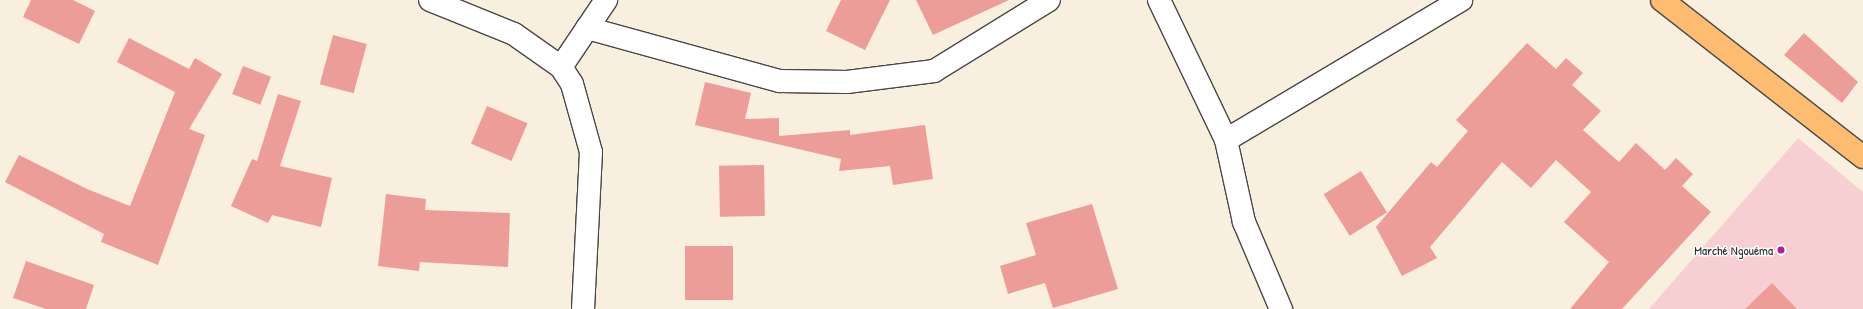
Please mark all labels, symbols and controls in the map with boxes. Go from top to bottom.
place label: Marché Ngouéma [1694,242,1773,258]
marker: Marché Ngouéma [1776,245,1786,255]

